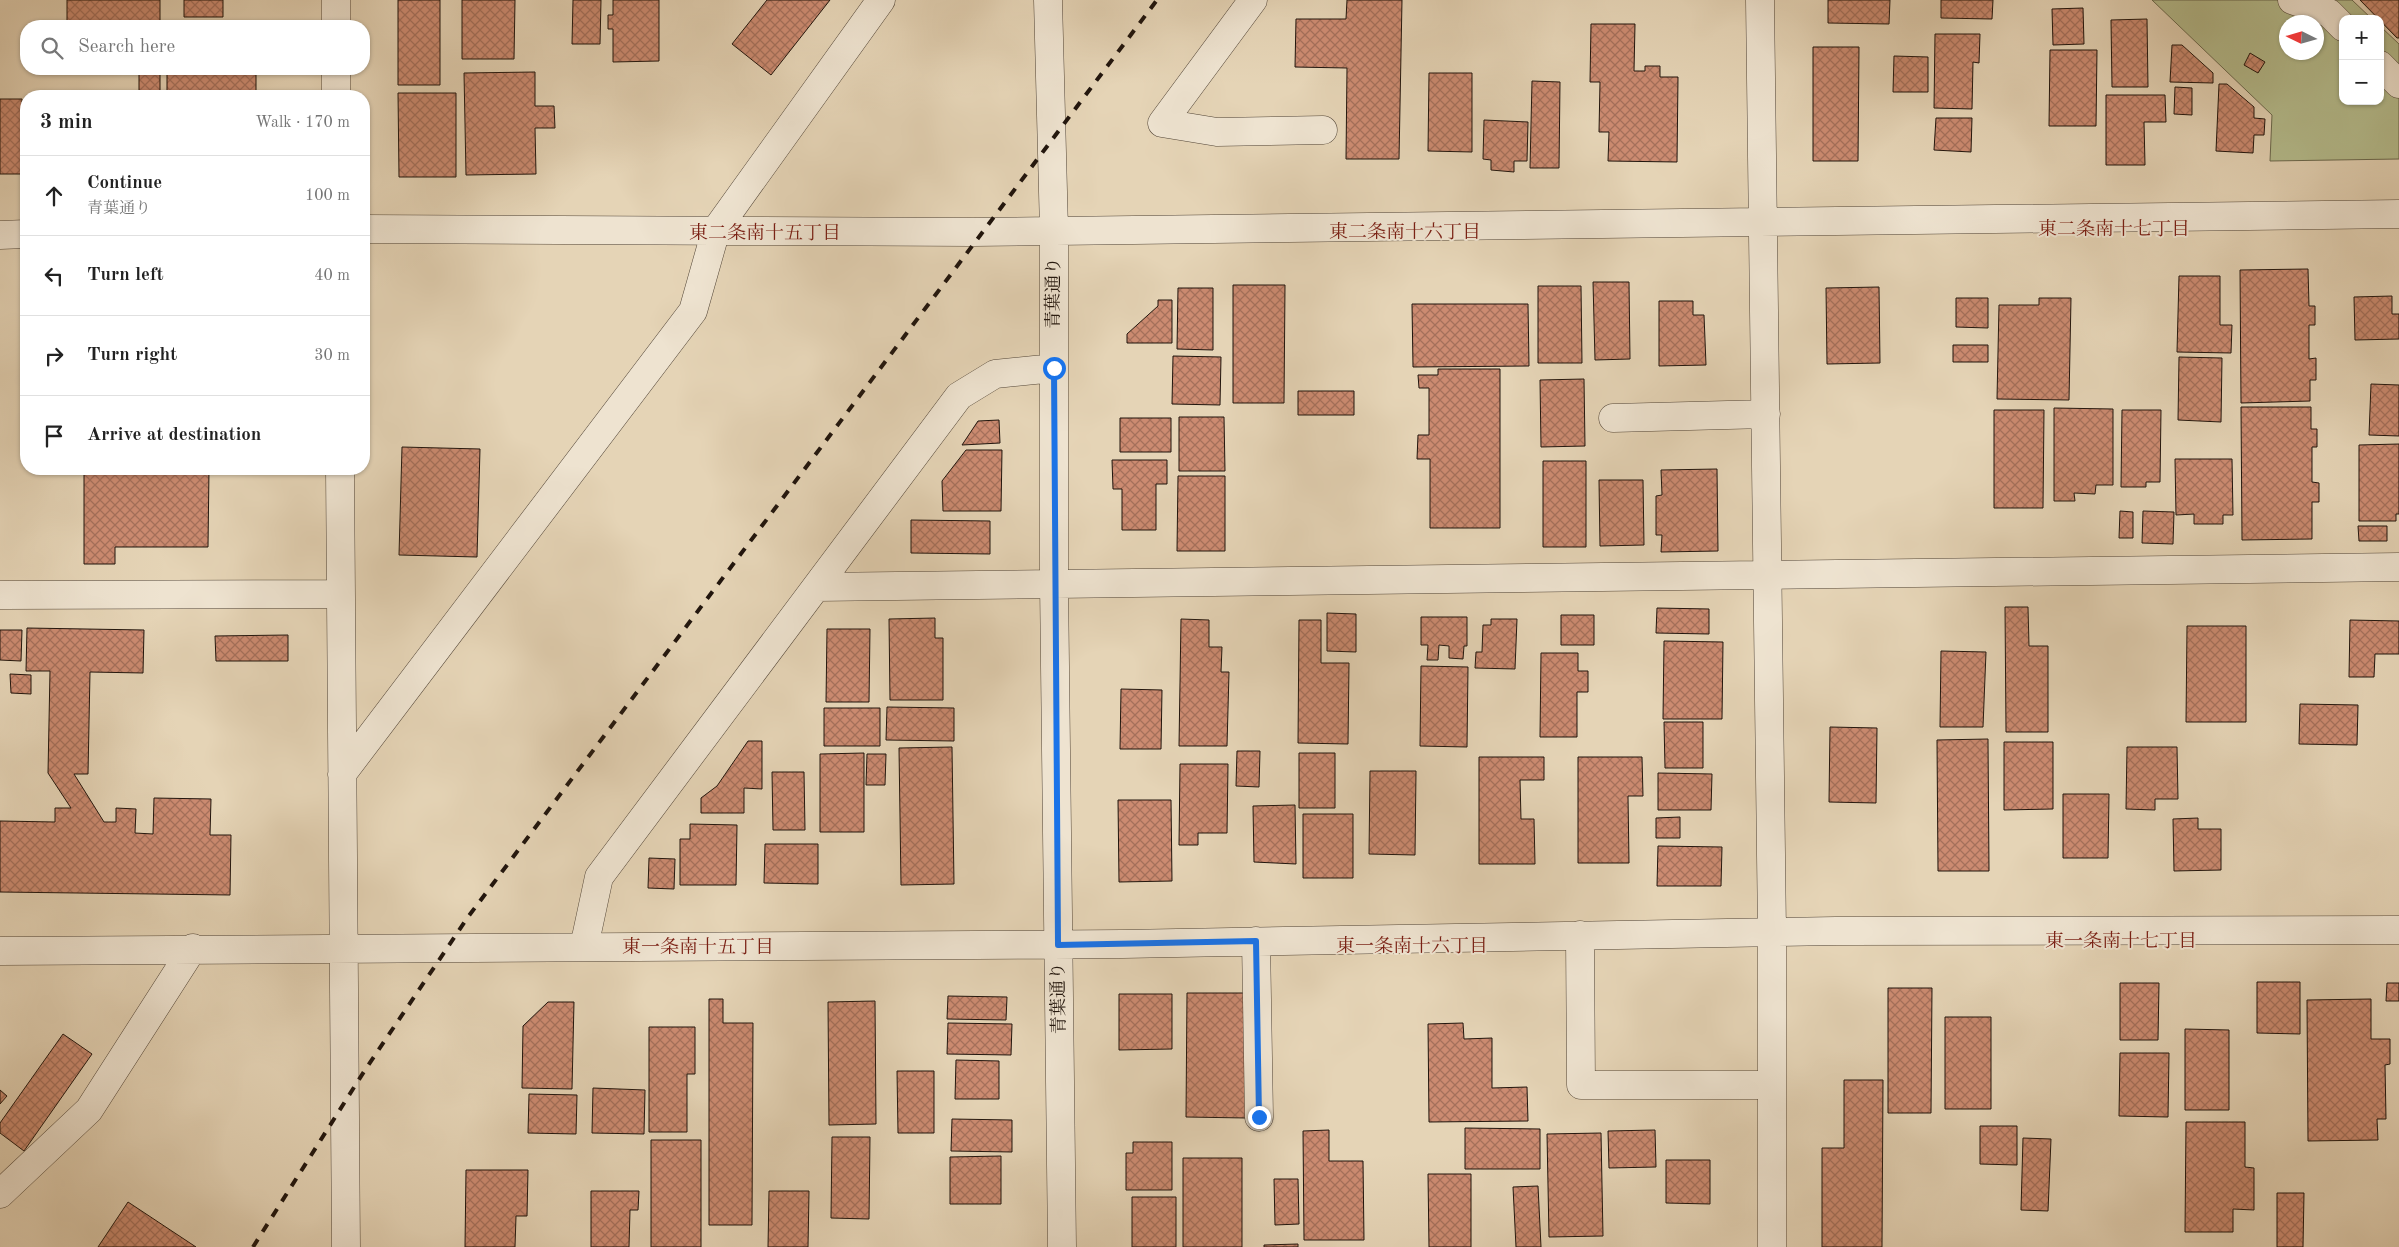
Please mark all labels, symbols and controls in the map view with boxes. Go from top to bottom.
north arrow [2279,15,2324,60]
map controls [2339,15,2384,105]
button: + [2339,15,2384,60]
search box [20,20,370,75]
icon: search [38,34,66,62]
text: Search here [78,38,175,57]
button: − [2339,60,2384,105]
text: 3 min [40,112,93,133]
text: Walk · 170 m [255,115,350,131]
text: Continue [87,174,162,193]
icon: ahead [40,182,68,210]
text: 100 m [305,188,350,204]
text: 青葉通り [87,201,151,217]
district label: 東二条南十七丁目 [2038,218,2190,240]
district label: 東二条南十六丁目 [1329,221,1481,243]
district label: 東二条南十五丁目 [689,222,841,244]
street label: 青葉通り [1043,257,1063,329]
icon: left [40,262,68,290]
text: Turn left [87,266,164,285]
text: 40 m [314,268,350,284]
icon: right [40,342,68,370]
text: Turn right [87,346,177,365]
text: 30 m [314,348,350,364]
route start [1043,357,1066,380]
icon: arrive [40,422,68,450]
text: Arrive at destination [87,426,261,445]
district label: 東一条南十七丁目 [2045,930,2197,952]
district label: 東一条南十六丁目 [1336,935,1488,957]
district label: 東一条南十五丁目 [622,936,774,958]
street label: 青葉通り [1047,962,1069,1034]
route end [1248,1106,1271,1129]

